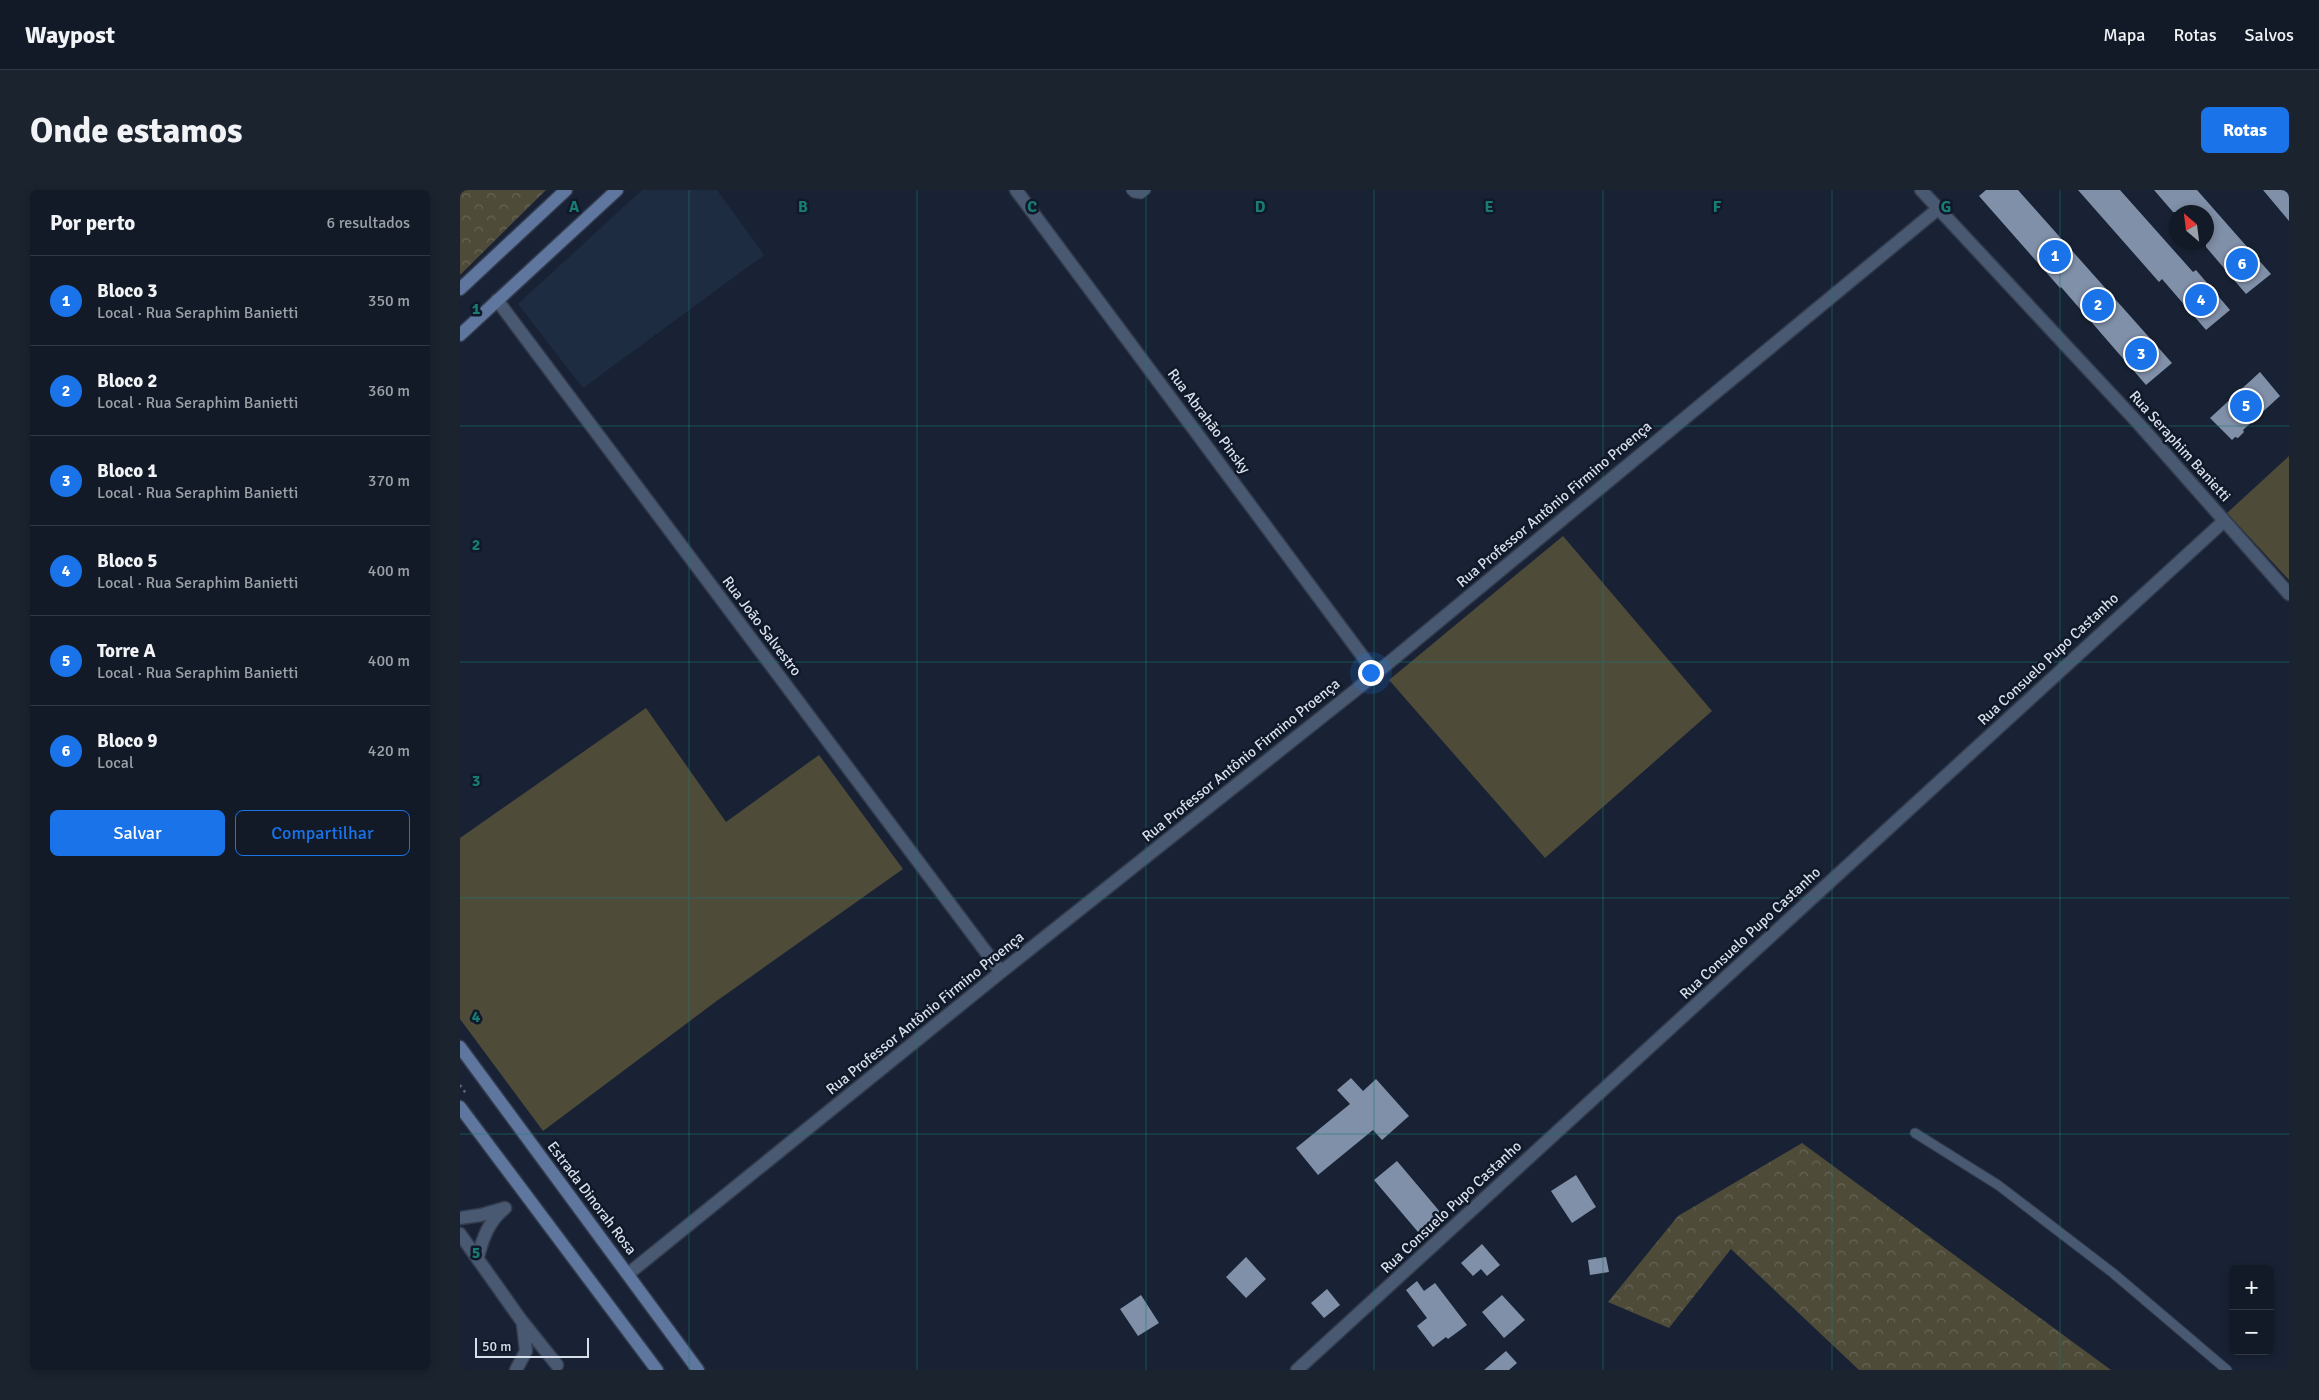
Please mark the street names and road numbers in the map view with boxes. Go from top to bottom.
street label: Rua Abrahão Pinsky [1164,365,1254,477]
street label: Rua Seraphim Banietti [2125,387,2235,505]
street label: Rua Professor Antônio Firmino Proença [1453,417,1655,591]
street label: Rua João Salvestro [719,573,805,680]
street label: Rua Consuelo Pupo Castanho [1974,589,2122,729]
street label: Rua Professor Antônio Firmino Proença [1139,675,1343,845]
street label: Rua Consuelo Pupo Castanho [1676,863,1824,1003]
street label: Rua Professor Antônio Firmino Proença [823,928,1027,1098]
street label: Rua Consuelo Pupo Castanho [1377,1137,1525,1277]
street label: Estrada Dinorah Rosa [544,1138,640,1258]

